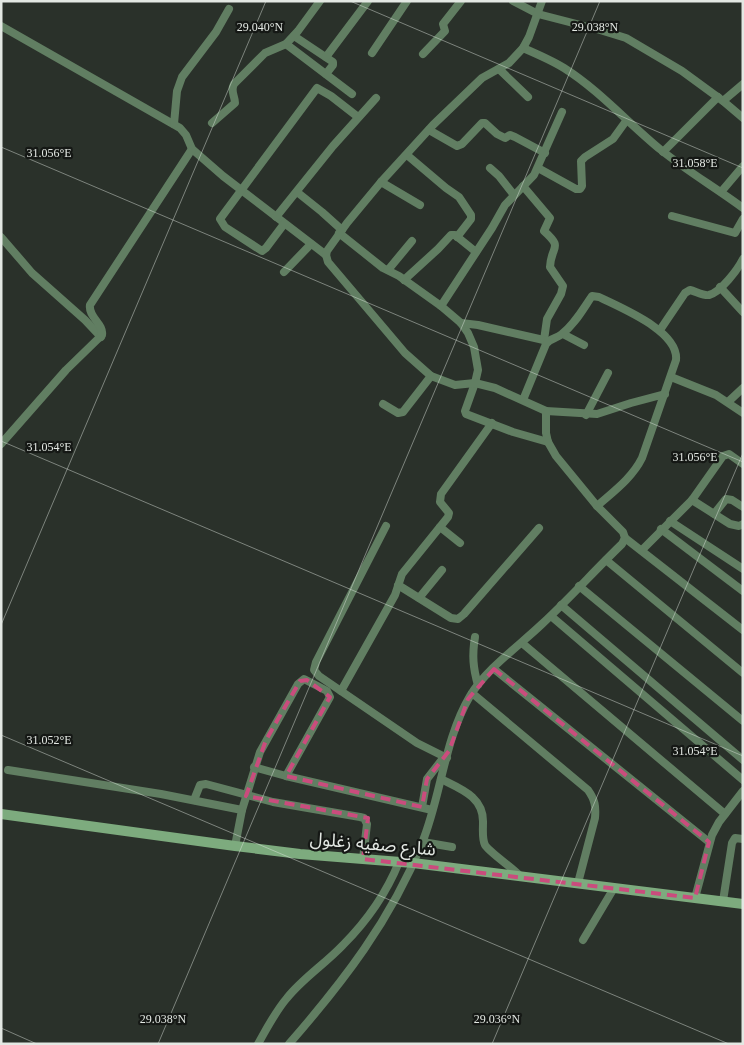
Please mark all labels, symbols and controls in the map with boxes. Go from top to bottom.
text: 29.040°N [237,20,284,34]
text: 29.038°N [572,20,619,34]
text: 31.056°E [26,146,72,160]
text: 31.058°E [672,156,718,170]
text: 31.054°E [26,440,72,454]
text: 31.056°E [672,450,718,464]
text: 31.052°E [26,733,72,747]
text: 31.054°E [672,744,718,758]
street label: شارع صفيه زغلول [309,829,437,863]
text: 29.038°N [140,1012,187,1026]
text: 29.036°N [474,1012,521,1026]

